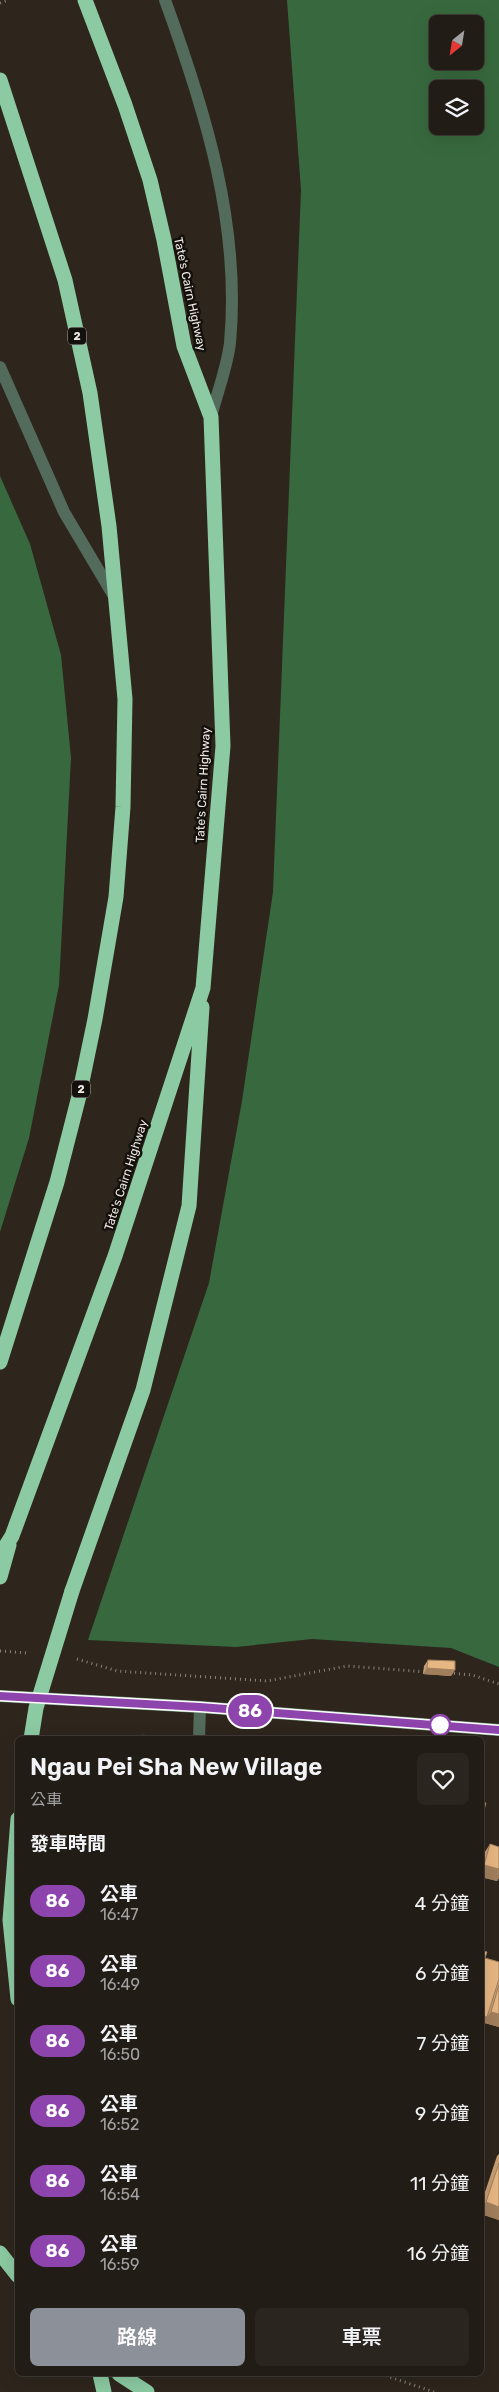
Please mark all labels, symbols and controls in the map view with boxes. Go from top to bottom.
north arrow [429,15,484,70]
map controls [429,15,484,135]
button: layers [429,80,484,135]
street label: Tate's Cairn Highway [171,236,209,352]
road number: 2 [68,328,86,344]
street label: Tate's Cairn Highway [193,727,213,843]
road number: 2 [72,1080,90,1098]
street label: Tate's Cairn Highway [101,1118,151,1232]
line badge: 86 [228,1695,272,1727]
text: 86 [238,1700,262,1722]
unlabelled marker [429,1714,451,1736]
text: Ngau Pei Sha New Village [30,1753,322,1781]
button: heart [417,1753,469,1805]
text: 公車 [30,1790,62,1809]
text: 發車時間 [30,1832,106,1855]
text: 公車 [100,1882,138,1905]
text: 86 [46,1890,69,1912]
text: 4 分鐘 [415,1892,469,1915]
text: 16:47 [100,1905,138,1924]
text: 公車 [100,1952,138,1975]
text: 86 [46,1960,69,1982]
text: 6 分鐘 [415,1962,469,1985]
text: 16:49 [100,1975,140,1994]
text: 公車 [100,2022,138,2045]
text: 86 [46,2030,69,2052]
text: 7 分鐘 [417,2032,469,2055]
text: 16:50 [100,2045,140,2064]
text: 公車 [100,2092,138,2115]
text: 86 [46,2100,69,2122]
text: 9 分鐘 [415,2102,469,2125]
text: 16:52 [100,2115,140,2134]
text: 公車 [100,2162,138,2185]
text: 86 [46,2170,69,2192]
text: 11 分鐘 [410,2172,469,2195]
text: 16:54 [100,2185,140,2204]
text: 公車 [100,2232,138,2255]
text: 86 [46,2240,69,2262]
text: 16 分鐘 [407,2242,469,2265]
text: 16:59 [100,2255,140,2274]
button: 路線 [30,2308,245,2366]
button: 車票 [255,2308,469,2366]

